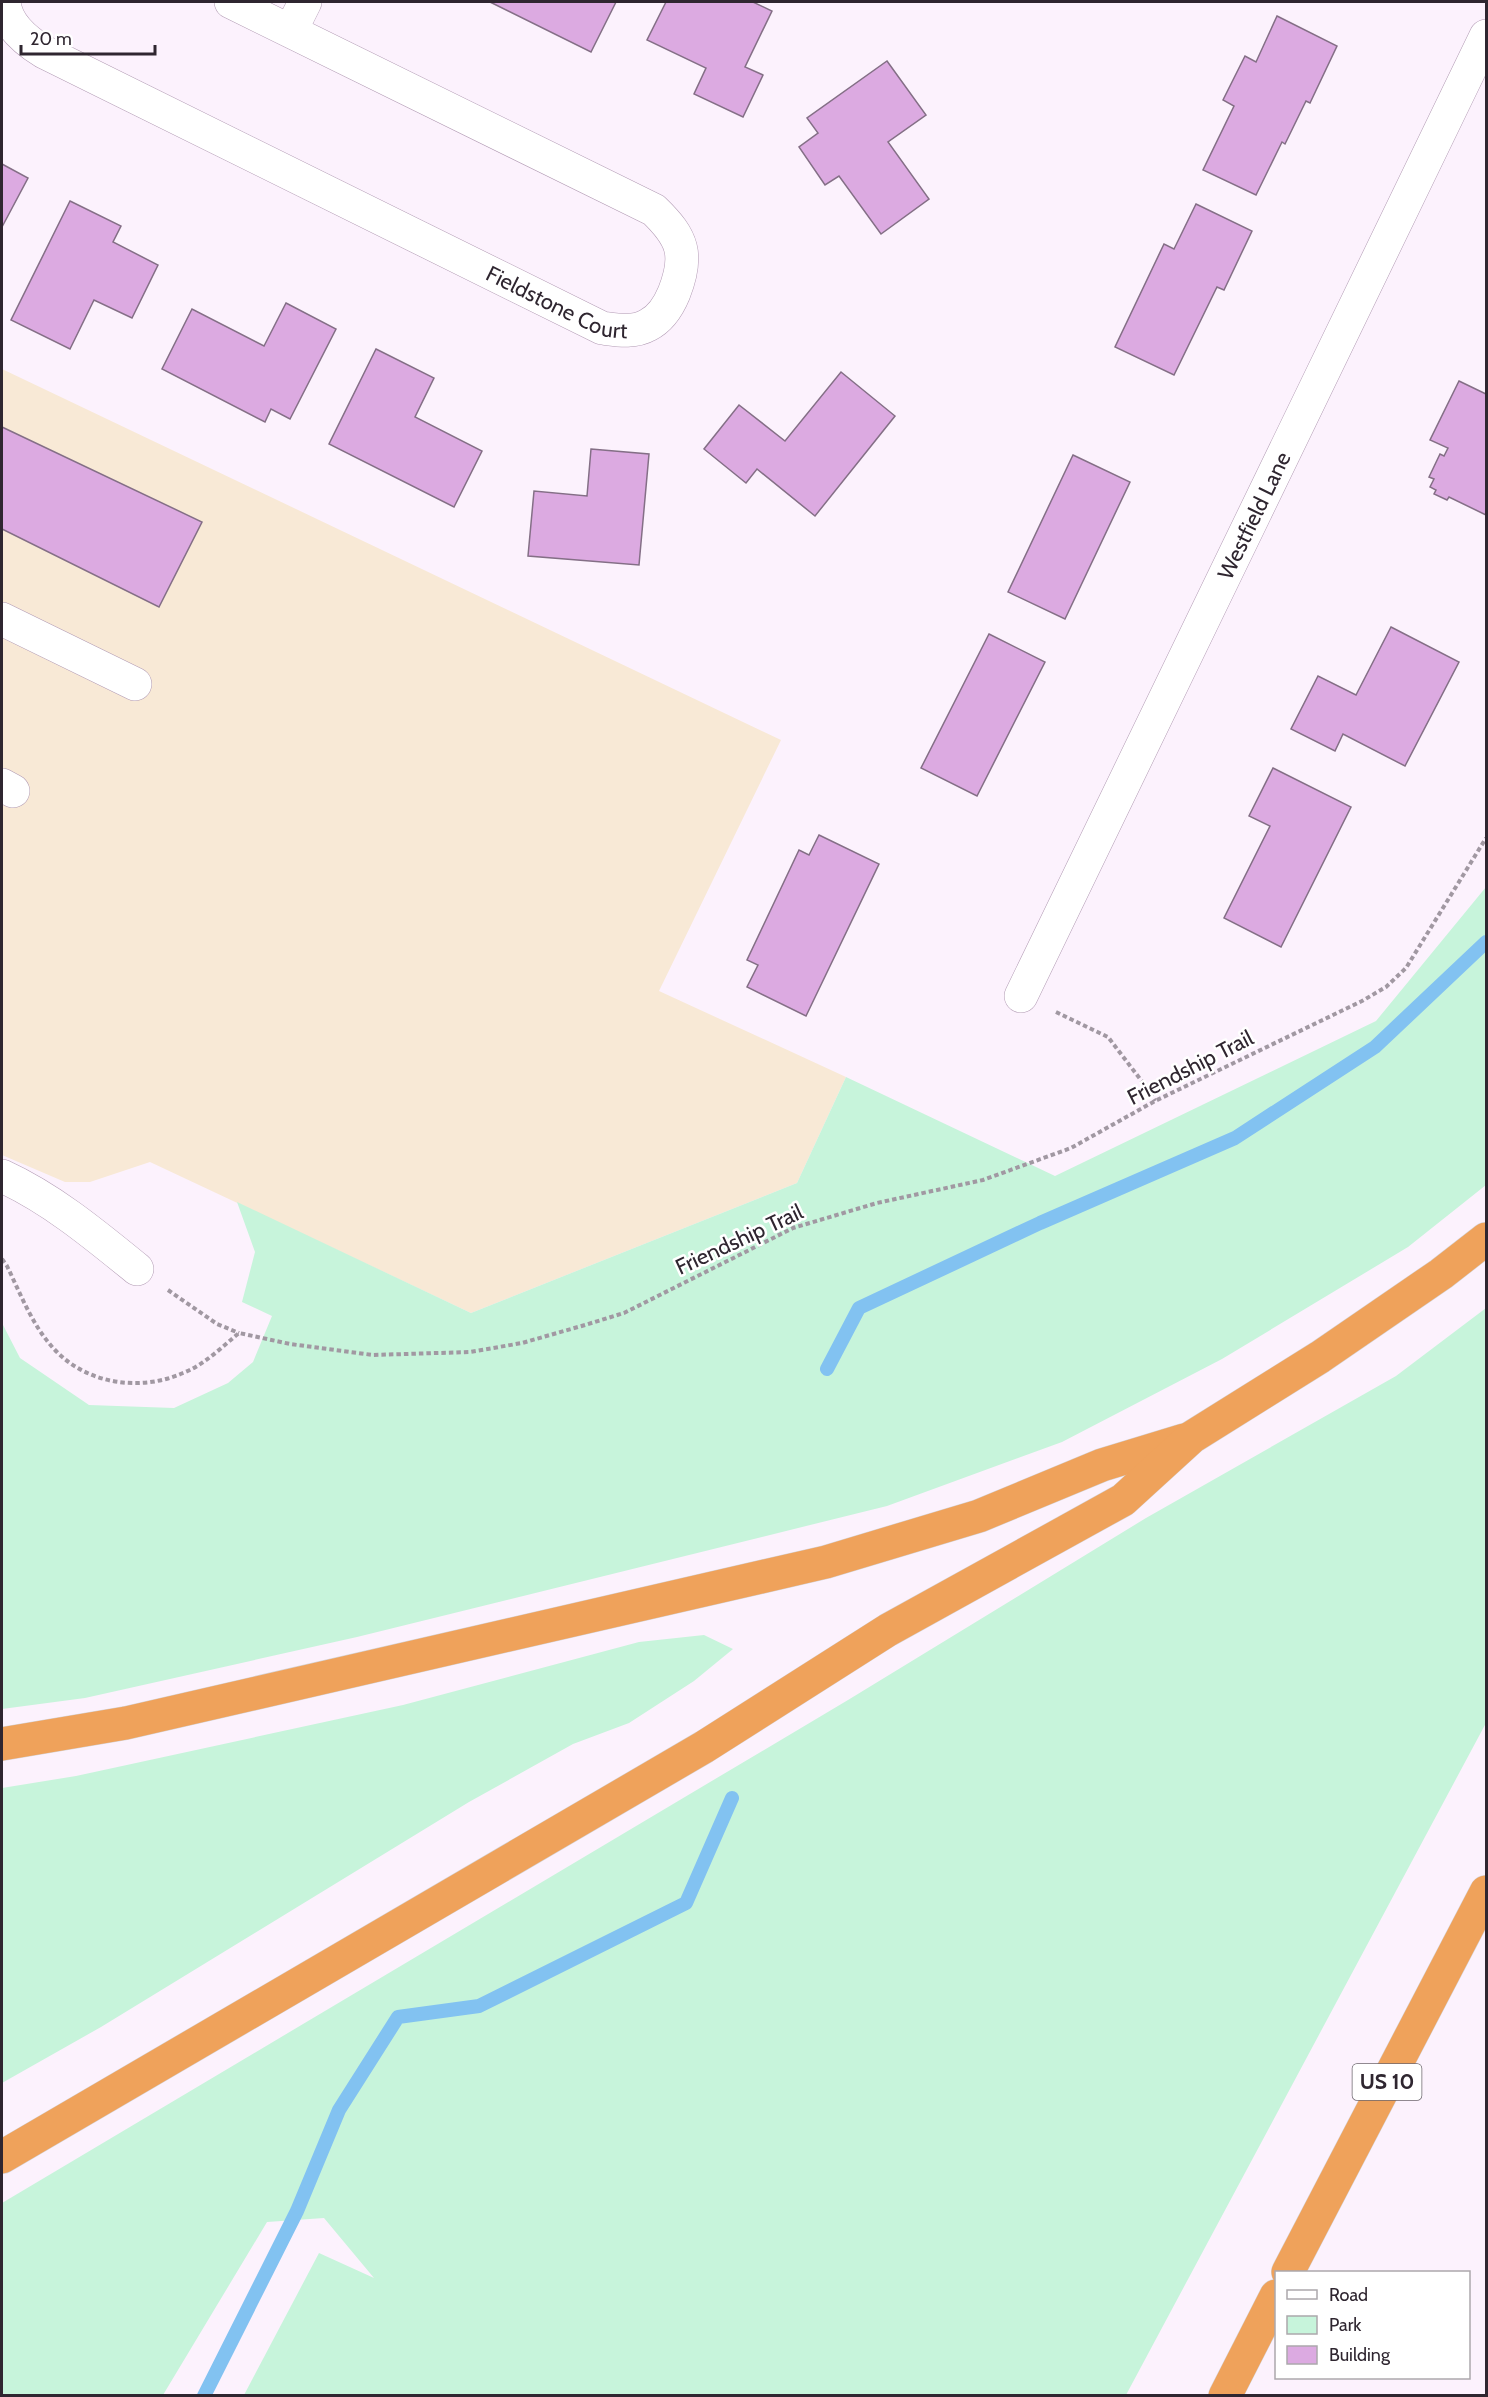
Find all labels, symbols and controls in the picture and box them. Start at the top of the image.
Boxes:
scale bar [21,18,154,56]
text: 20 m [30,28,72,50]
street label: Fieldstone Court [482,260,628,344]
street label: Westfield Lane [1212,447,1297,584]
street label: Friendship Trail [1123,1024,1258,1111]
street label: Friendship Trail [671,1198,808,1281]
road number: US 10 [1352,2064,1422,2100]
legend [1275,2271,1470,2379]
text: Road [1329,2284,1368,2306]
text: Park [1329,2314,1362,2336]
text: Building [1329,2344,1391,2366]

